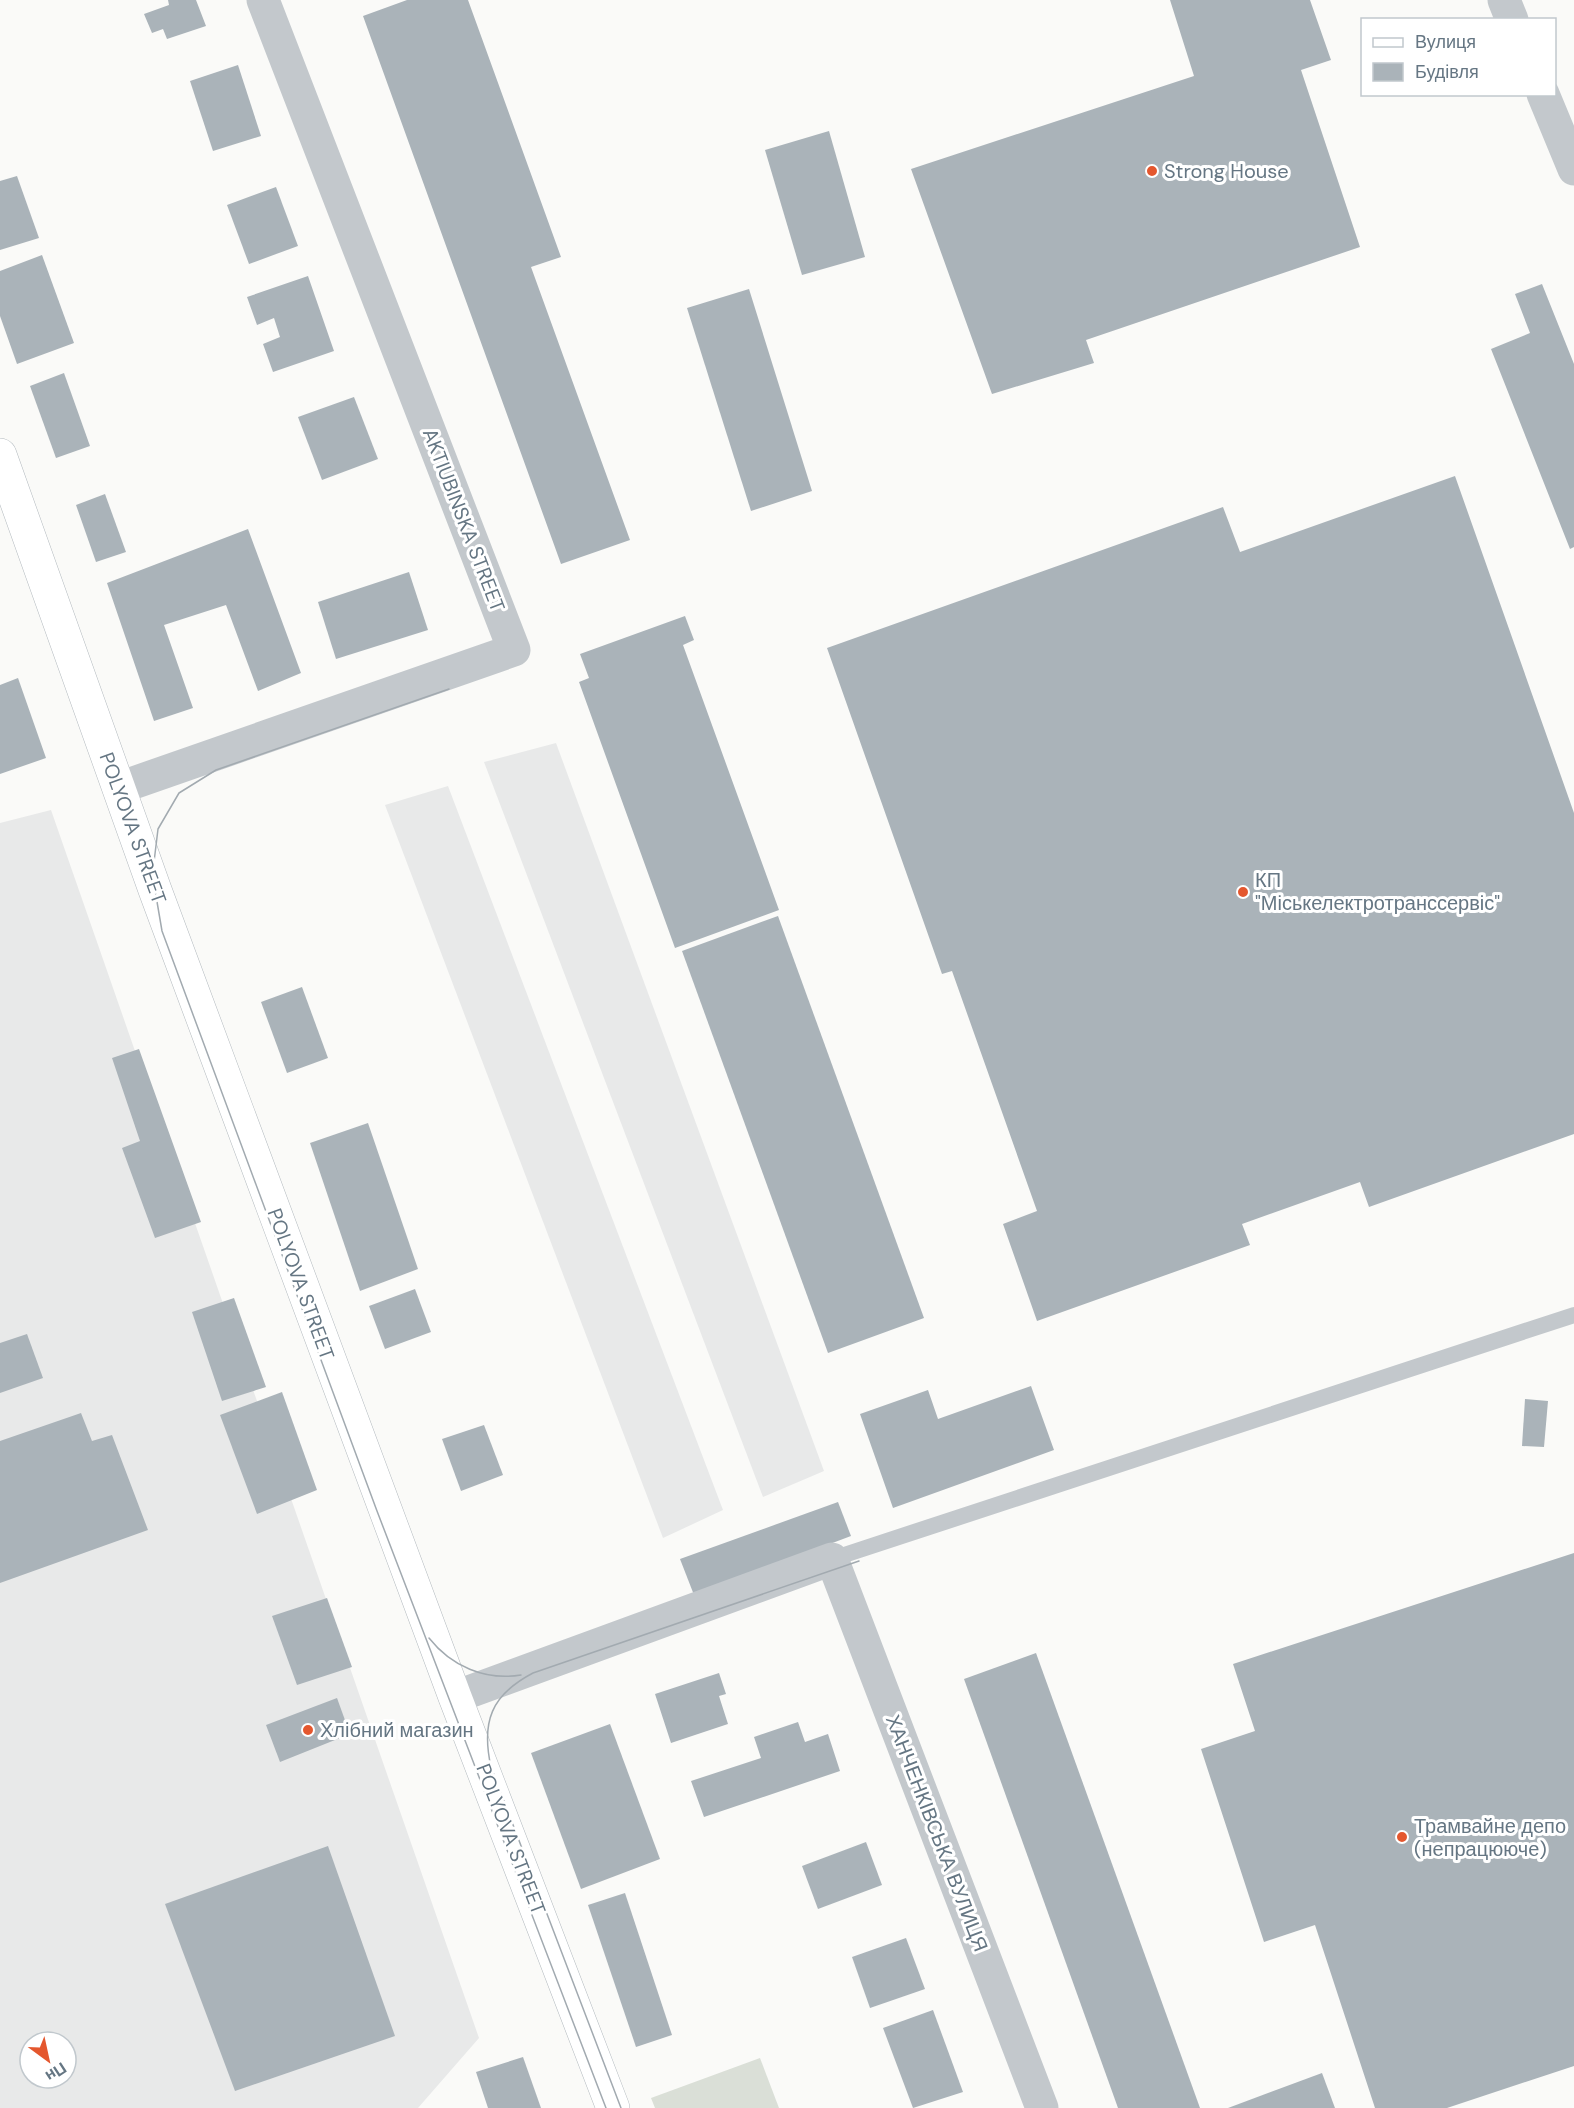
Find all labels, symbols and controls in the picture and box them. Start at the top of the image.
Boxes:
legend [1361,18,1556,96]
text: Вулиця [1415,30,1476,54]
text: Будівля [1415,60,1479,84]
place label: Strong House [1164,158,1289,184]
marker: Strong House [1145,164,1159,178]
street label: AKTIUBINSKA STREET [417,425,511,615]
street label: POLYOVA STREET [94,749,172,907]
place label: КП "Міськелектротранссервіс" [1255,867,1500,916]
marker: КП "Міськелектротранссервіс" [1236,885,1250,899]
street label: POLYOVA STREET [262,1205,340,1363]
street label: ХАНЧЕНКІВСЬКА ВУЛИЦЯ [880,1711,994,1955]
place label: Хлібний магазин [320,1717,474,1743]
marker: Хлібний магазин [301,1723,315,1737]
street label: POLYOVA STREET [470,1760,552,1918]
place label: Трамвайне депо (непрацююче) [1414,1813,1566,1862]
marker: Трамвайне депо (непрацююче) [1395,1830,1409,1844]
north arrow [18,2030,78,2090]
text: Пн [41,2058,70,2087]

